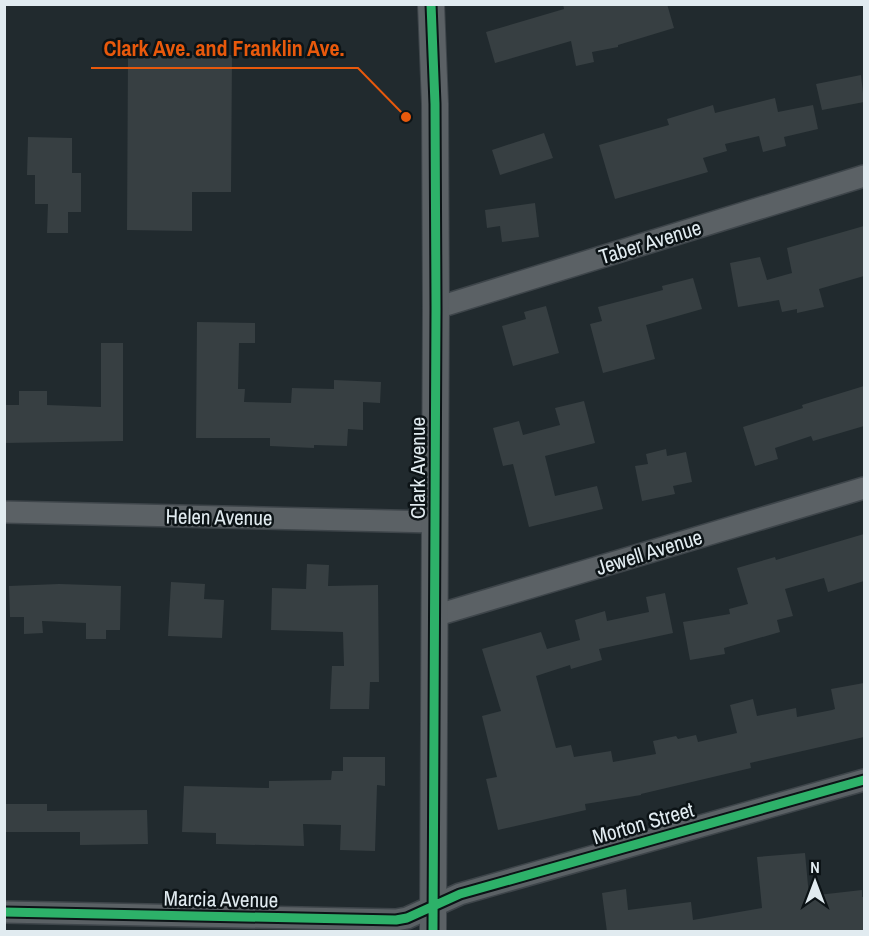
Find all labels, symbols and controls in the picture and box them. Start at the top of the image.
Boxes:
callout: Clark Ave. and Franklin Ave. [91,28,358,68]
text: Clark Ave. and Franklin Ave. [103,33,345,63]
street label: Taber Avenue [595,213,705,271]
street label: Clark Avenue [403,417,432,519]
street label: Helen Avenue [165,502,273,532]
street label: Jewell Avenue [592,522,706,582]
street label: Morton Street [589,795,697,851]
north arrow [785,852,845,912]
text: N [810,856,820,878]
street label: Marcia Avenue [163,884,279,914]

